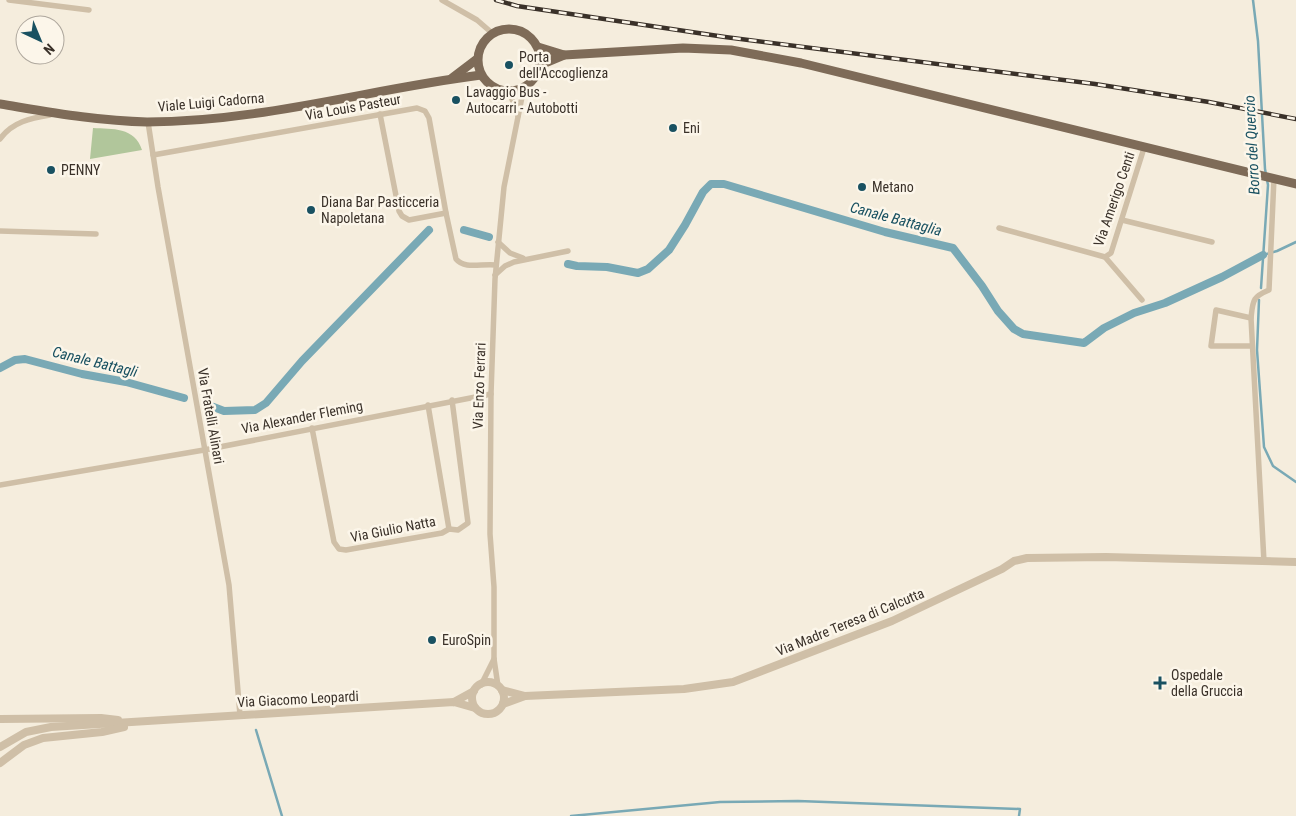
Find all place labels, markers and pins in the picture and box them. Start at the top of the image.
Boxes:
place label: Porta dell'Accoglienza [519,49,608,81]
marker: Porta dell'Accoglienza [503,59,515,71]
place label: Lavaggio Bus - Autocarri - Autobotti [466,84,578,116]
marker: Lavaggio Bus - Autocarri - Autobotti [450,94,462,106]
place label: Eni [683,120,700,136]
marker: Eni [667,122,679,134]
place label: PENNY [61,162,101,178]
marker: PENNY [45,164,57,176]
place label: Metano [872,179,914,195]
marker: Metano [856,181,868,193]
place label: Diana Bar Pasticceria Napoletana [321,194,439,226]
marker: Diana Bar Pasticceria Napoletana [305,204,317,216]
place label: EuroSpin [442,632,491,648]
marker: EuroSpin [426,634,438,646]
place label: Ospedale della Gruccia [1171,667,1243,699]
marker: Ospedale della Gruccia [1153,676,1167,690]

